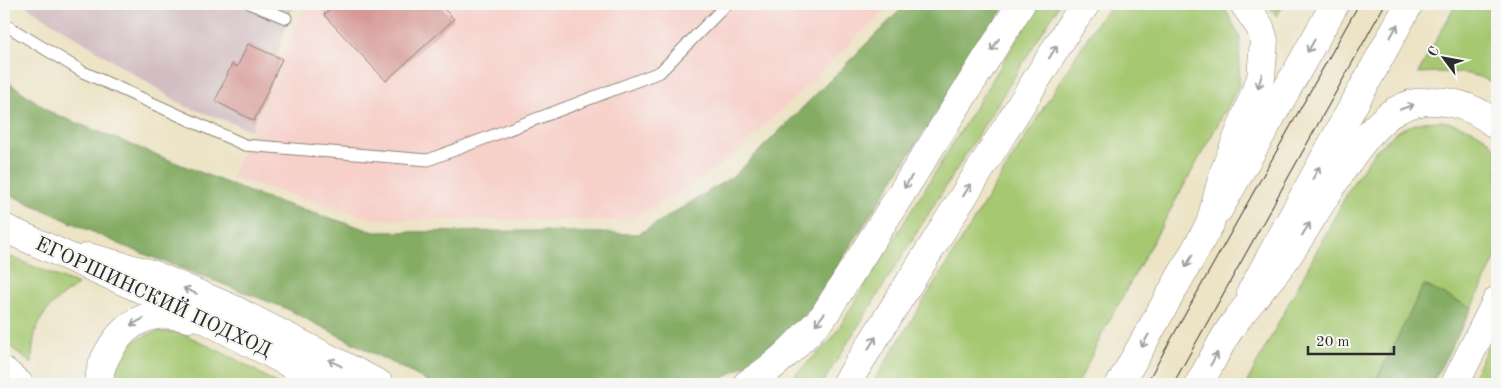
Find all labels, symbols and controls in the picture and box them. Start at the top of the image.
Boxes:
one-way arrow [1390,24,1399,39]
north arrow [1418,32,1468,82]
one-way arrow [989,38,1000,52]
one-way arrow [1306,39,1316,53]
text: С [1425,44,1442,59]
one-way arrow [1049,46,1059,60]
one-way arrow [1254,73,1264,89]
one-way arrow [1399,102,1415,111]
one-way arrow [1311,167,1321,181]
one-way arrow [902,175,912,189]
one-way arrow [963,184,973,198]
one-way arrow [1301,223,1311,237]
street label: ЕГОРШИНСКИЙ ПОДХОД [32,232,276,362]
one-way arrow [1184,254,1194,269]
one-way arrow [183,285,198,295]
one-way arrow [814,312,825,325]
one-way arrow [129,317,144,327]
scale bar [1308,323,1395,355]
one-way arrow [1139,333,1149,348]
text: 20 m [1316,335,1350,350]
one-way arrow [868,336,878,350]
one-way arrow [1209,352,1219,366]
one-way arrow [328,358,343,368]

